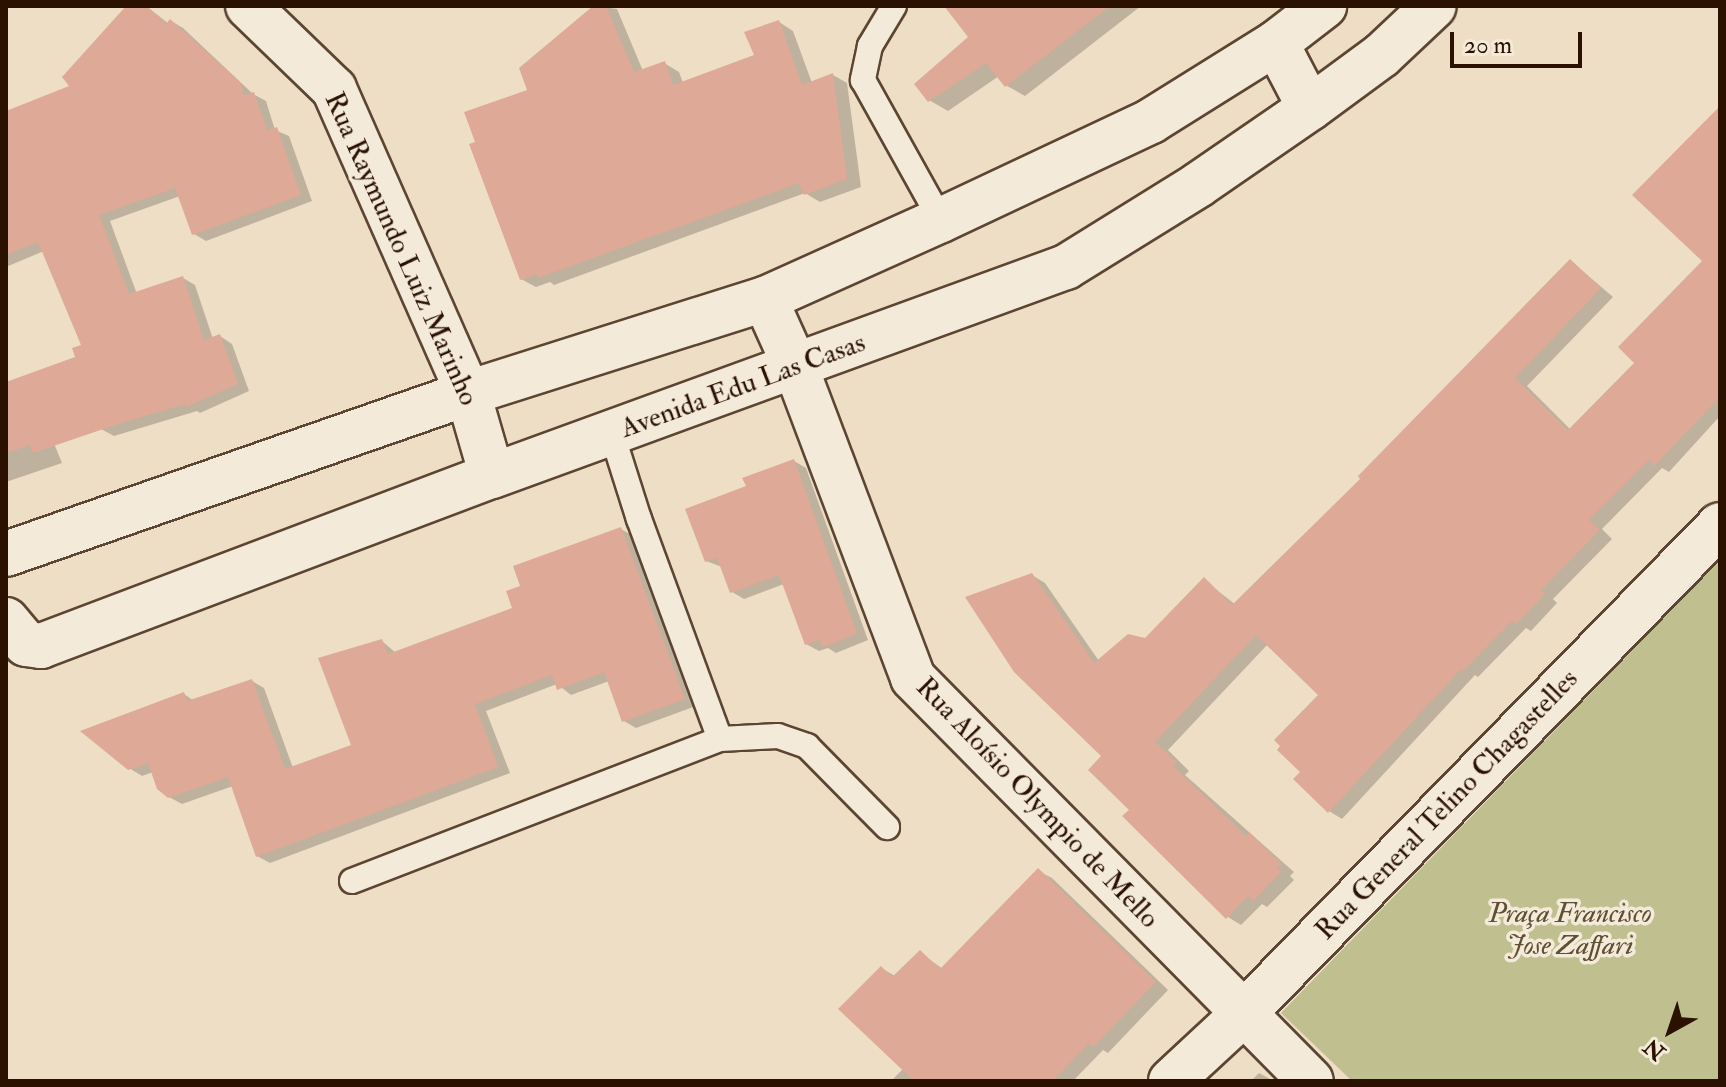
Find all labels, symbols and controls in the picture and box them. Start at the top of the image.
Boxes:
scale bar [1454,16,1586,66]
text: 20 m [1464,30,1512,61]
street label: Rua Raymundo Luiz Marinho [317,87,485,411]
street label: Avenida Edu Las Casas [616,326,870,446]
street label: Rua General Telino Chagastelles [1309,663,1585,947]
street label: Rua Aloísio Olympio de Mello [908,671,1166,935]
park label: Praça Francisco Jose Zaffari [1488,897,1652,963]
north arrow [1630,991,1710,1071]
text: N [1638,1032,1671,1066]

